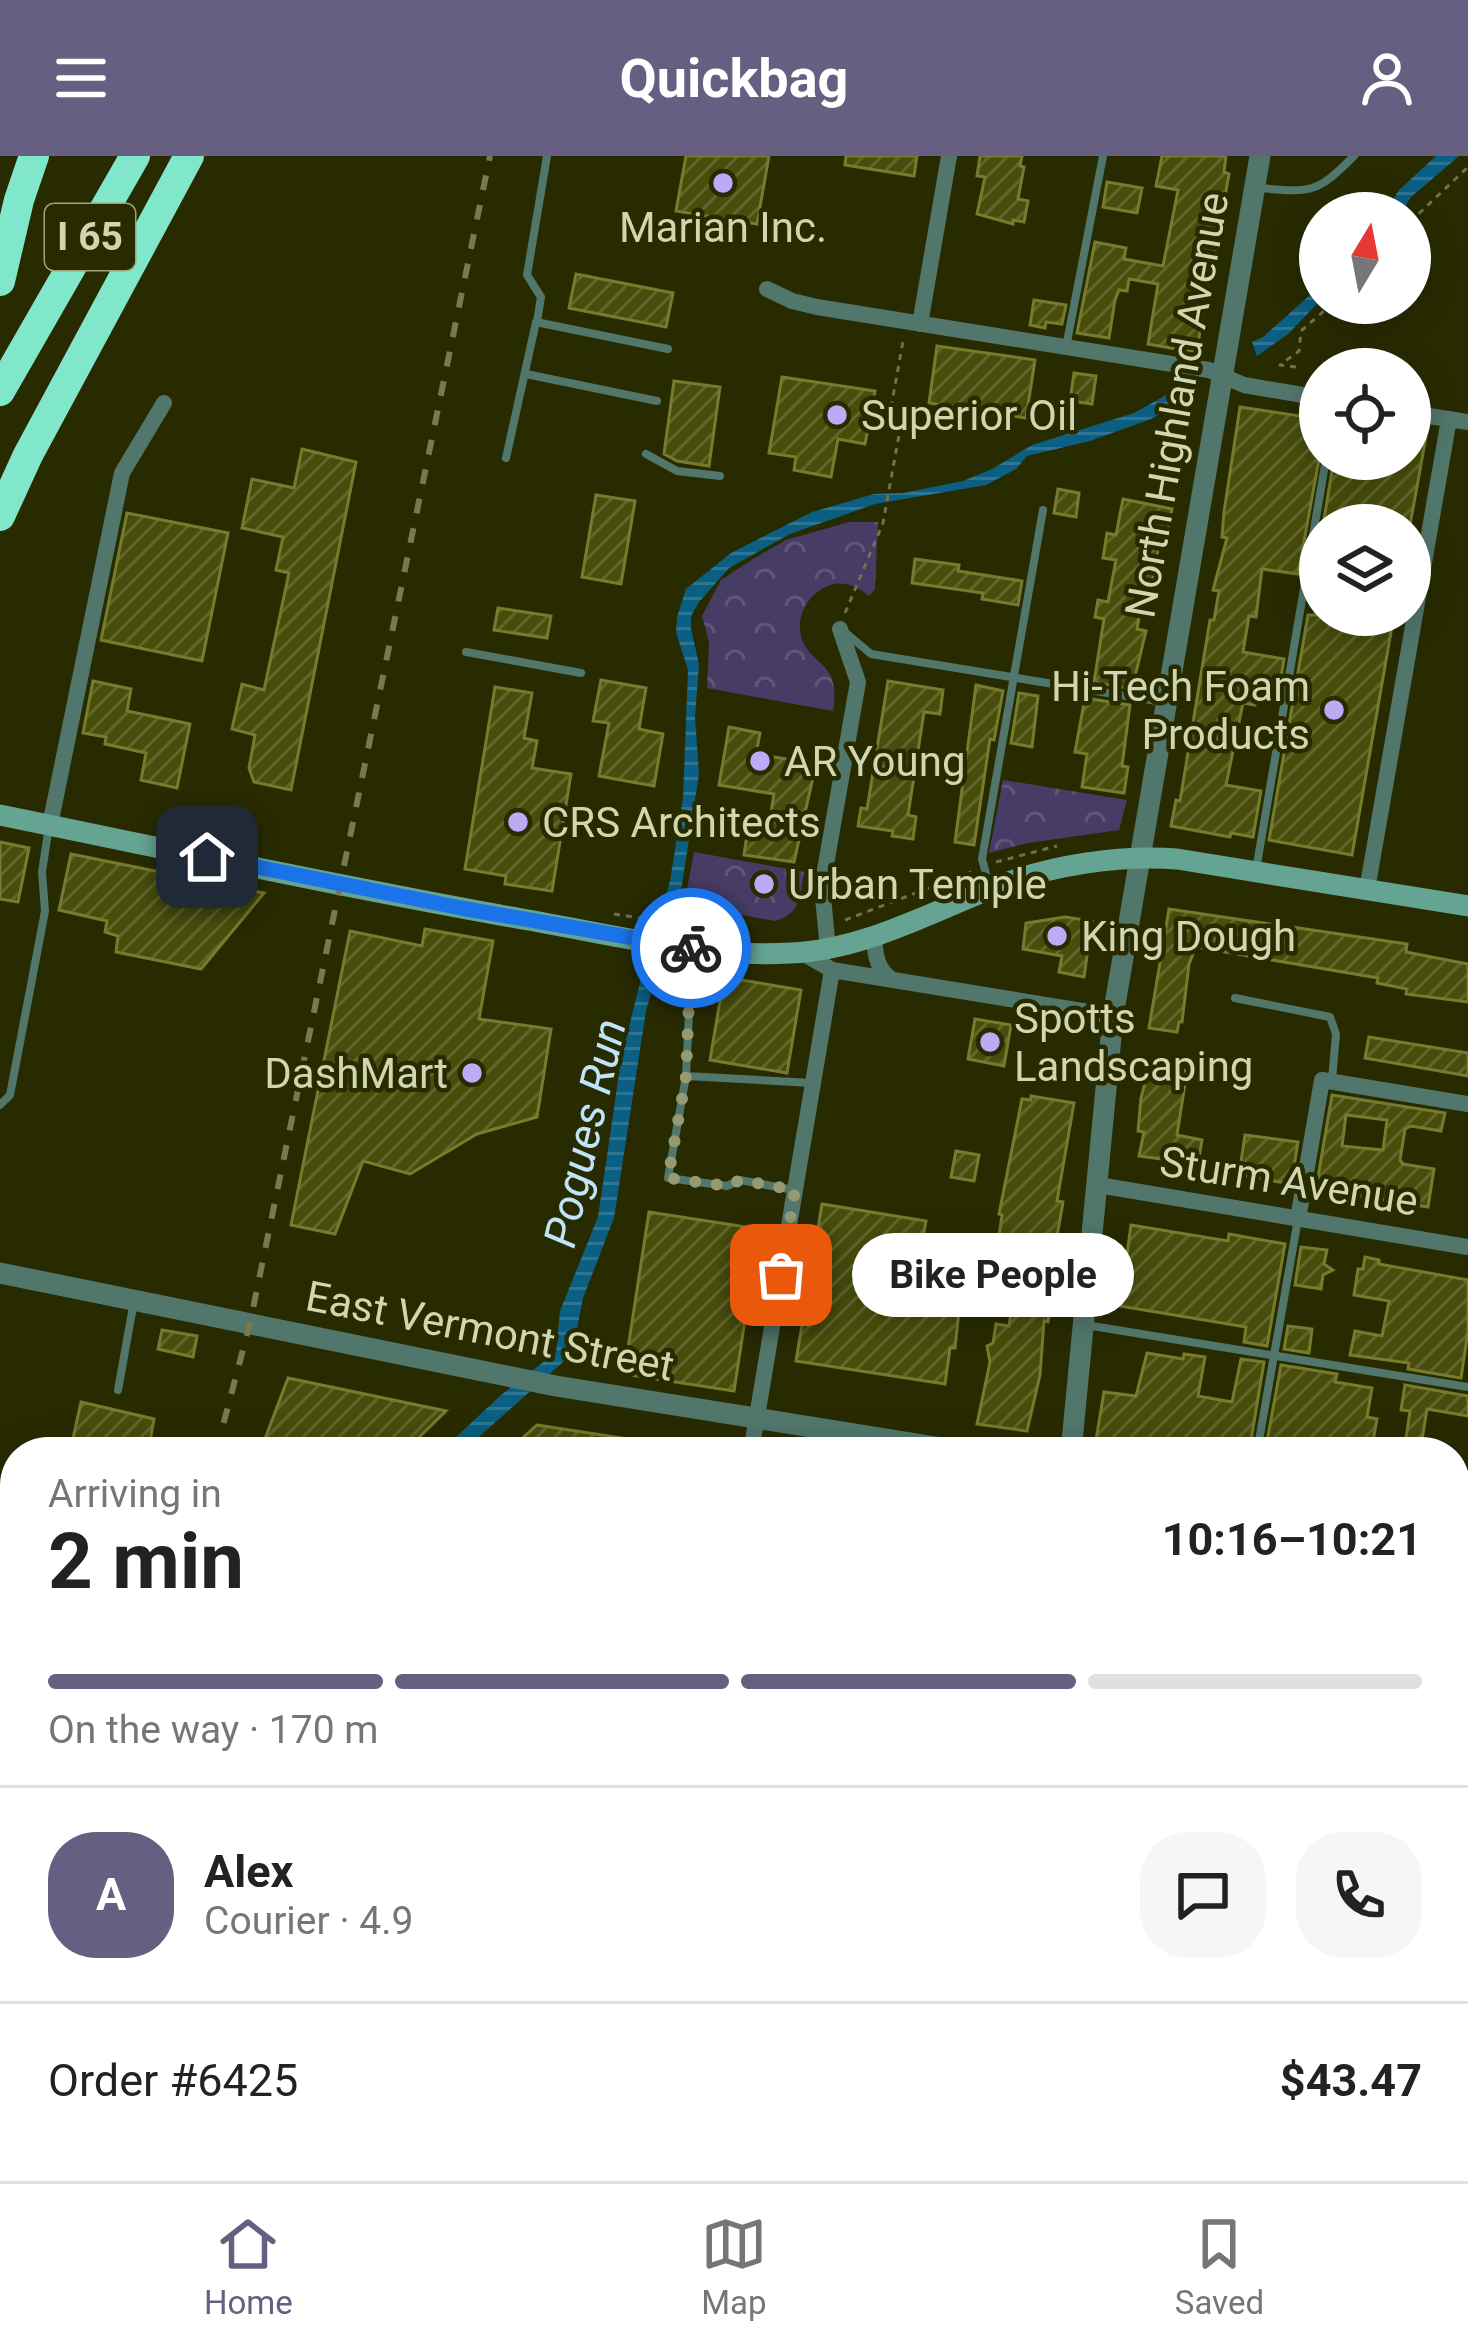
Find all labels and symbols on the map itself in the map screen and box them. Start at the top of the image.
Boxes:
marker: Marian Inc. [710,170,736,196]
street label: North Highland Avenue [1115,188,1239,622]
north arrow [1299,192,1431,324]
place label: Marian Inc. [619,203,827,252]
road number: I 65 [45,204,135,270]
place label: Superior Oil [861,391,1077,440]
marker: Superior Oil [824,402,850,428]
place label: Hi-Tech Foam Products [1051,662,1310,759]
marker: Hi-Tech Foam Products [1321,697,1347,723]
place label: AR Young [784,737,965,786]
marker: AR Young [747,748,773,774]
place label: CRS Architects [542,798,821,847]
pin [156,806,258,908]
marker: CRS Architects [505,809,531,835]
place label: Urban Temple [788,860,1047,909]
marker: Urban Temple [751,871,777,897]
courier [631,888,751,1008]
place label: King Dough [1081,912,1296,961]
marker: King Dough [1044,923,1070,949]
place label: Spotts Landscaping [1014,994,1253,1091]
water label: Pogues Run [533,1014,637,1252]
marker: Spotts Landscaping [977,1029,1003,1055]
place label: DashMart [264,1049,448,1098]
marker: DashMart [459,1060,485,1086]
street label: Sturm Avenue [1156,1136,1422,1226]
pin [730,1224,832,1326]
callout: Bike People [853,1233,1135,1317]
street label: East Vermont Street [302,1271,678,1391]

